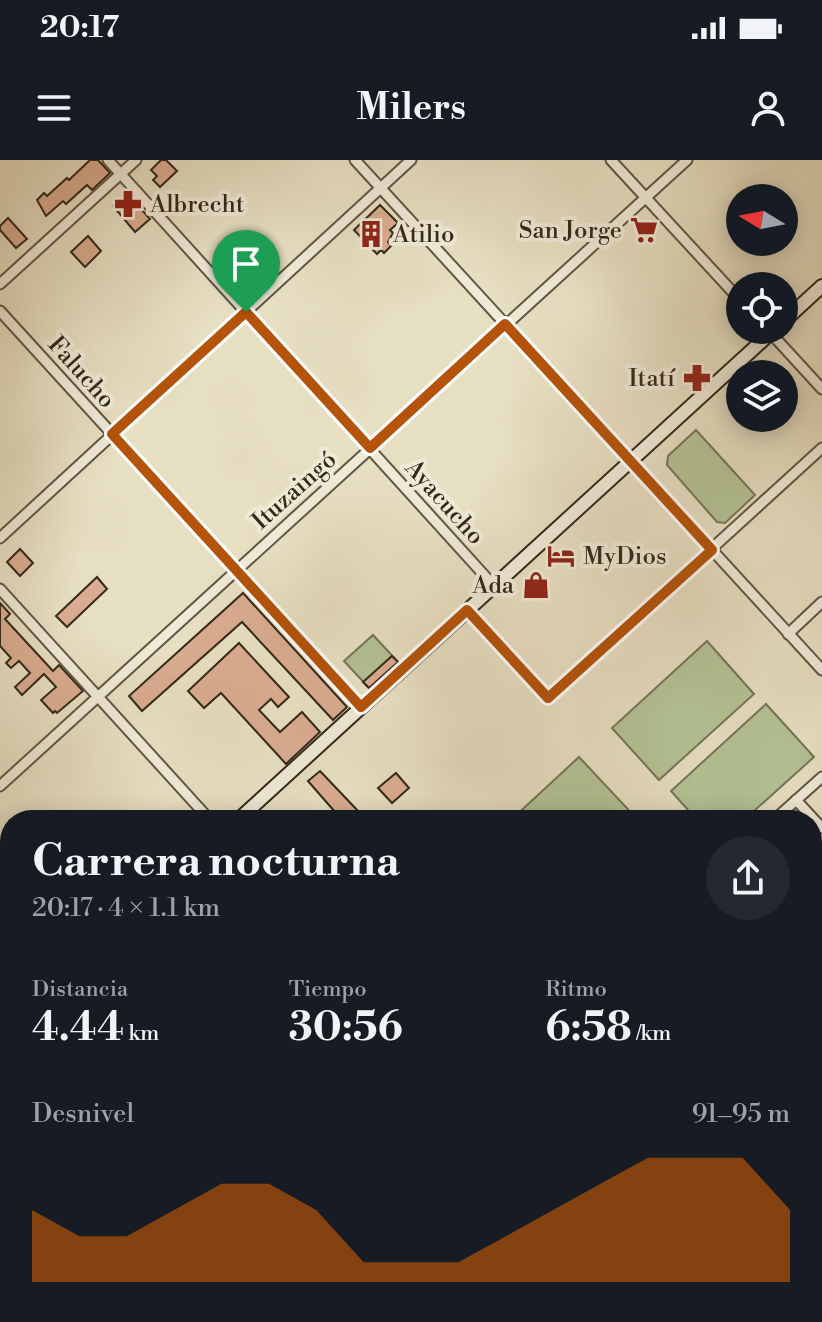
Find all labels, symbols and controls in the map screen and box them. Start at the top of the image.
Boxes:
text: 20:17 [40,9,119,47]
icon: menu [32,86,76,130]
text: Milers [356,86,466,131]
icon: person [746,86,790,130]
north arrow [726,184,798,256]
map controls [726,184,798,432]
pharmacy icon: Albrecht [113,189,143,219]
place label: Albrecht [149,190,245,220]
supermarket icon: San Jorge [629,215,659,245]
place label: San Jorge [519,216,622,246]
building icon: Atilio [356,219,386,249]
place label: Atilio [392,220,454,250]
pin [212,230,280,312]
icon: arrive [224,242,268,286]
button: locate [726,272,798,344]
street label: Falucho [41,330,121,415]
button: layers [726,360,798,432]
pharmacy icon: Itatí [682,363,712,393]
place label: Itatí [628,364,676,394]
street label: Ituzaingó [246,445,343,536]
street label: Ayacucho [398,453,490,551]
hotel icon: MyDios [546,541,576,571]
place label: MyDios [583,542,666,572]
shop icon: Ada [521,570,551,600]
place label: Ada [471,571,515,601]
text: Carrera nocturna [32,834,400,889]
button: share [706,836,790,920]
text: 20:17 · 4 × 1.1 km [32,892,220,924]
text: Distancia [32,976,128,1003]
text: Tiempo [289,976,367,1003]
text: Ritmo [545,976,607,1003]
text: 4.44 [32,1003,124,1053]
text: 30:56 [289,1003,403,1053]
text: 6:58 [545,1003,632,1053]
text: km [124,1020,159,1047]
text: /km [632,1020,671,1047]
text: Desnivel [32,1098,134,1130]
text: 91–95 m [692,1098,790,1130]

